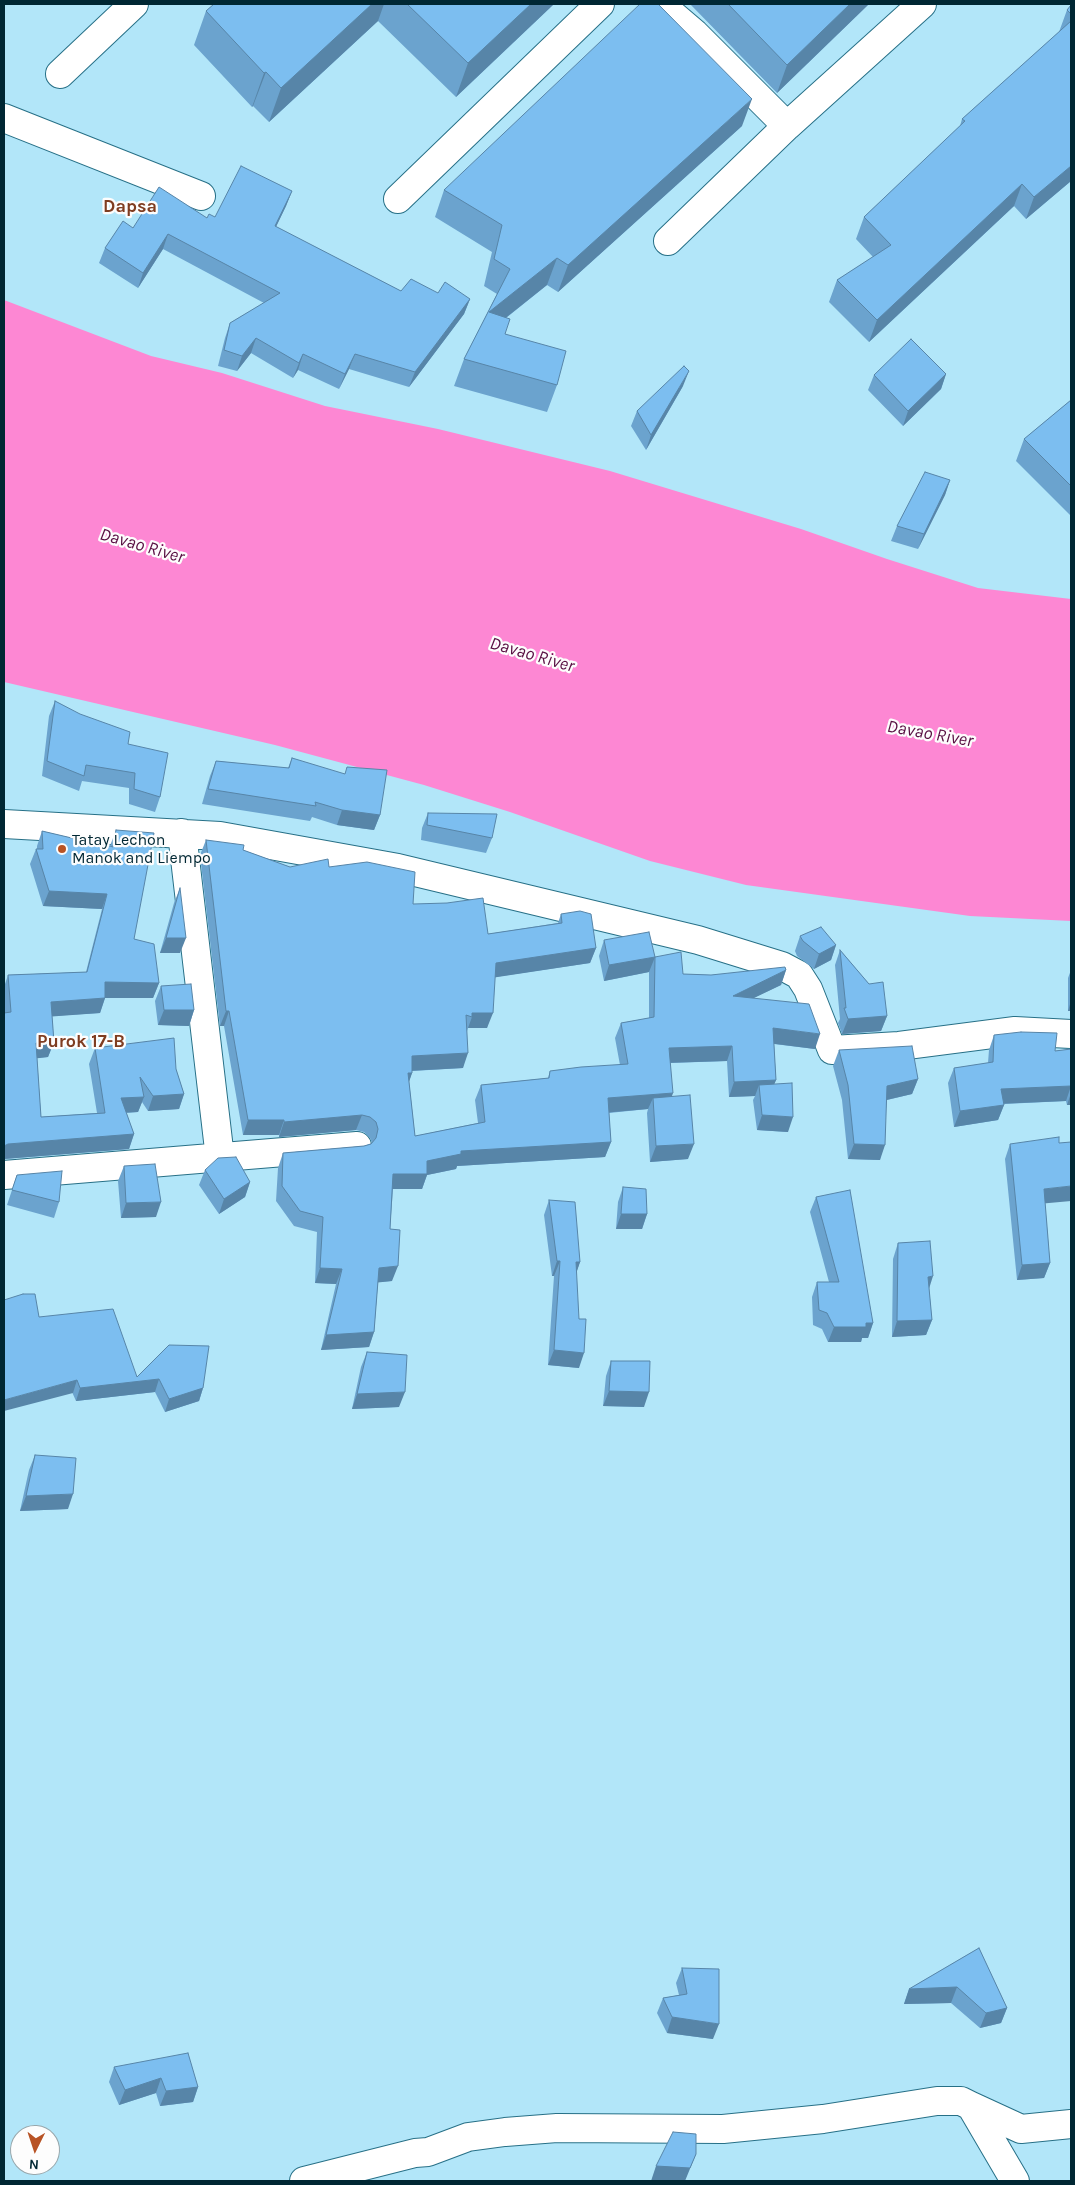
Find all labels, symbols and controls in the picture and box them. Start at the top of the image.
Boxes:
district label: Dapsa [103,196,157,218]
water label: Davao River [97,524,187,568]
water label: Davao River [487,633,577,677]
water label: Davao River [885,716,975,752]
place label: Tatay Lechon Manok and Liempo [72,830,211,868]
marker: Tatay Lechon Manok and Liempo [56,843,68,855]
district label: Purok 17-B [37,1031,125,1053]
north arrow [10,2125,60,2175]
text: N [28,2156,40,2173]

